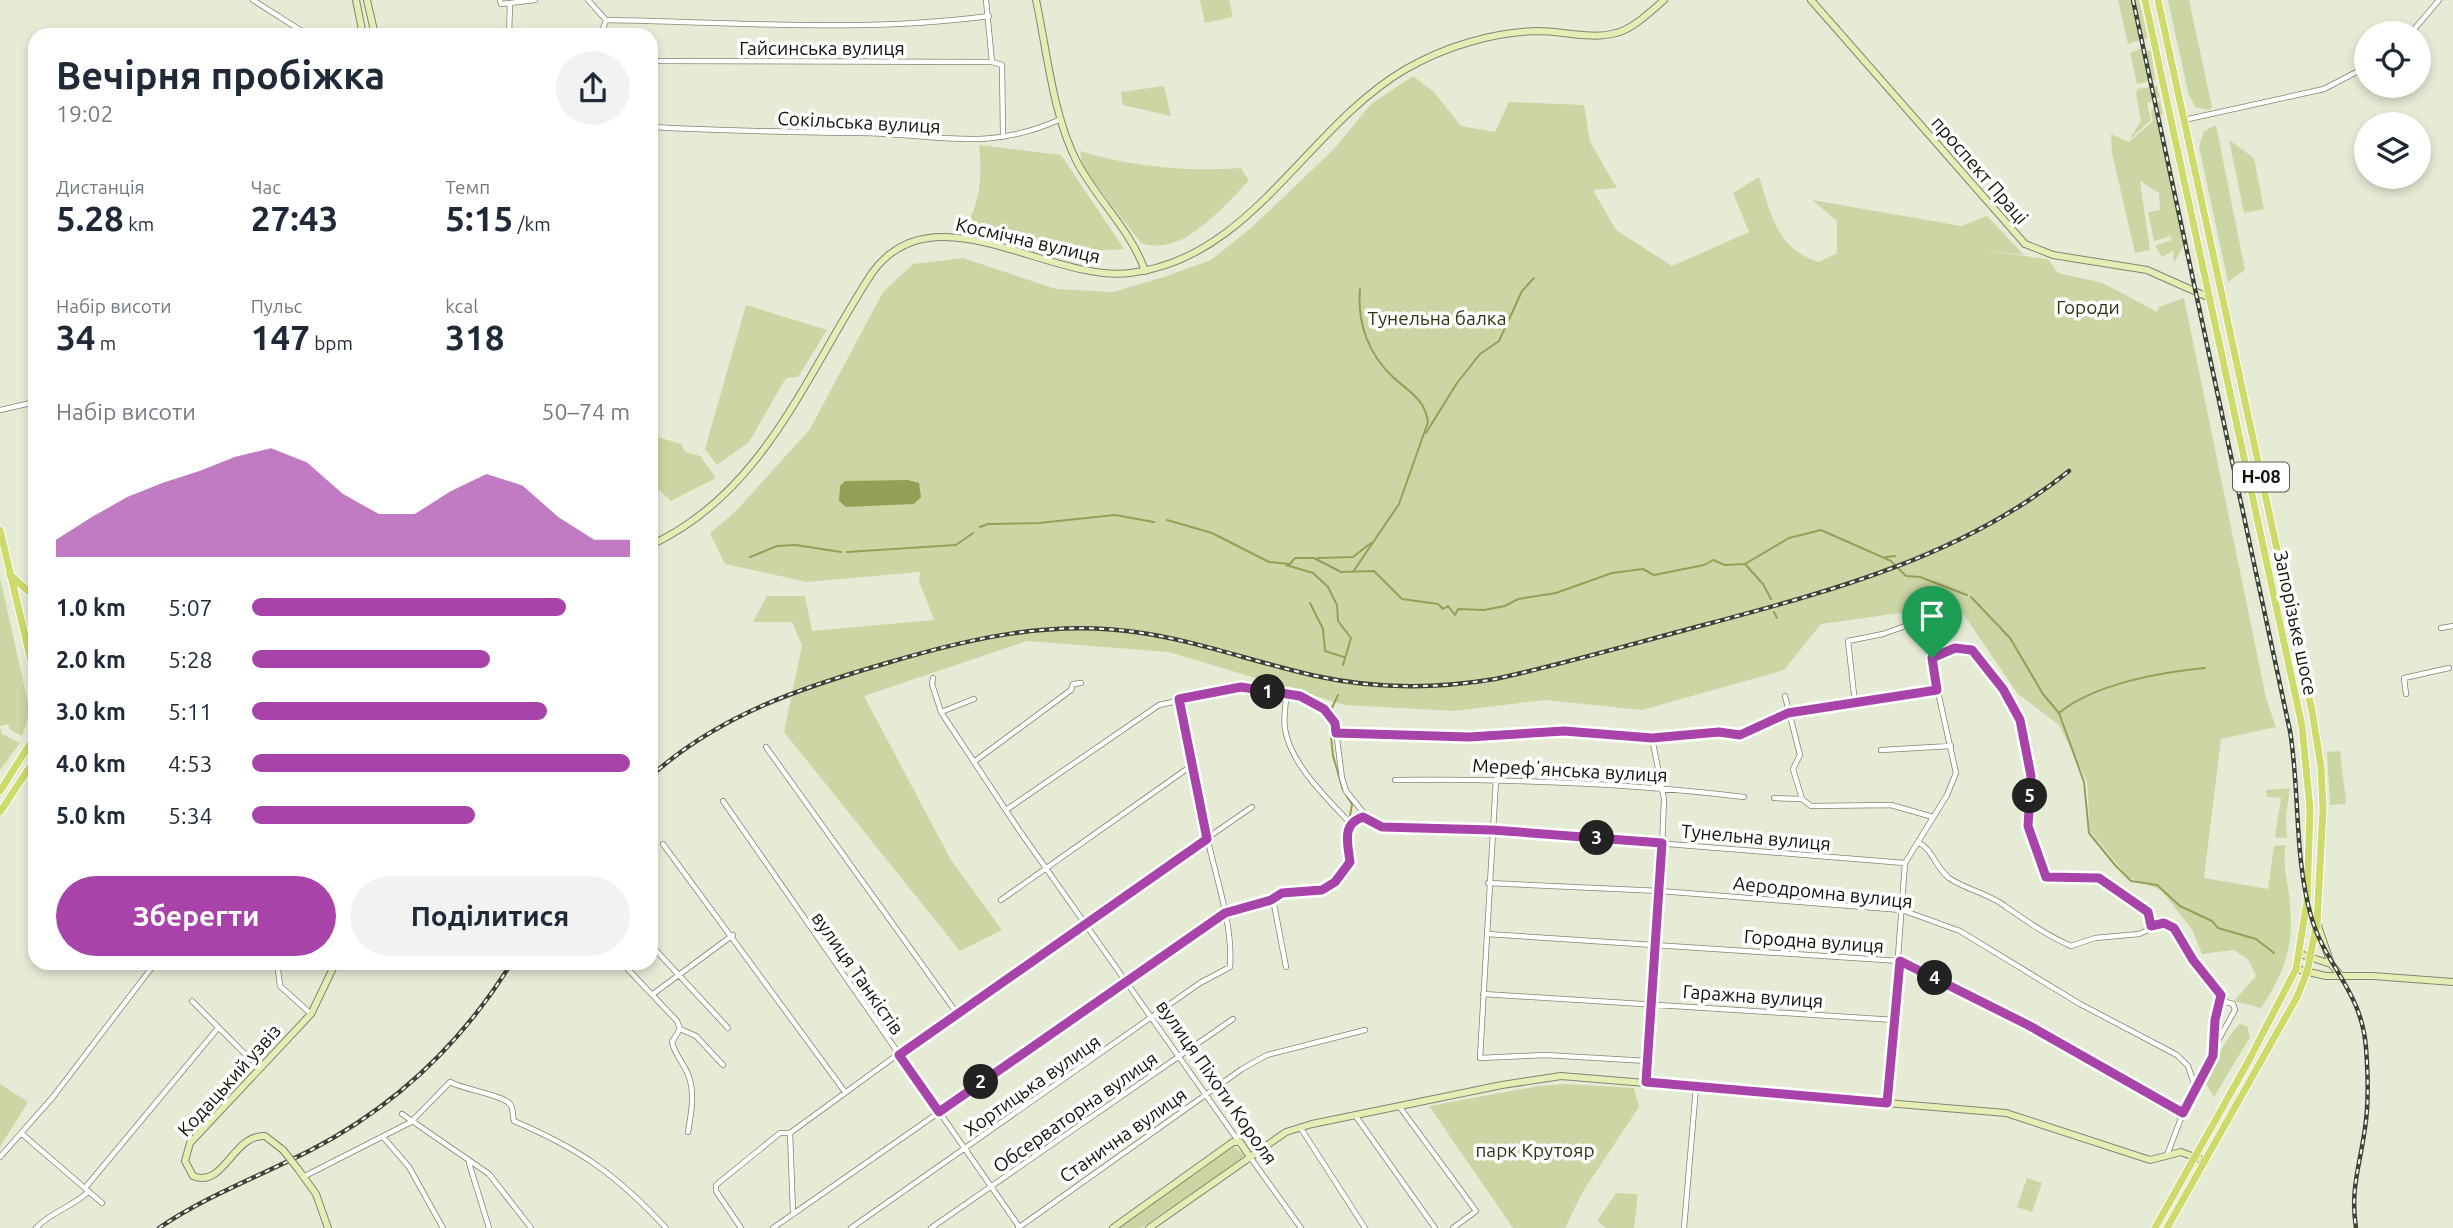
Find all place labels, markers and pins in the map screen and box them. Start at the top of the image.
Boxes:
pin [1902,586,1962,658]
pin: 1 [1250,674,1286,710]
pin: 5 [2012,778,2048,814]
pin: 3 [1580,820,1614,856]
pin: 4 [1918,960,1952,996]
pin: 2 [964,1064,998,1100]

